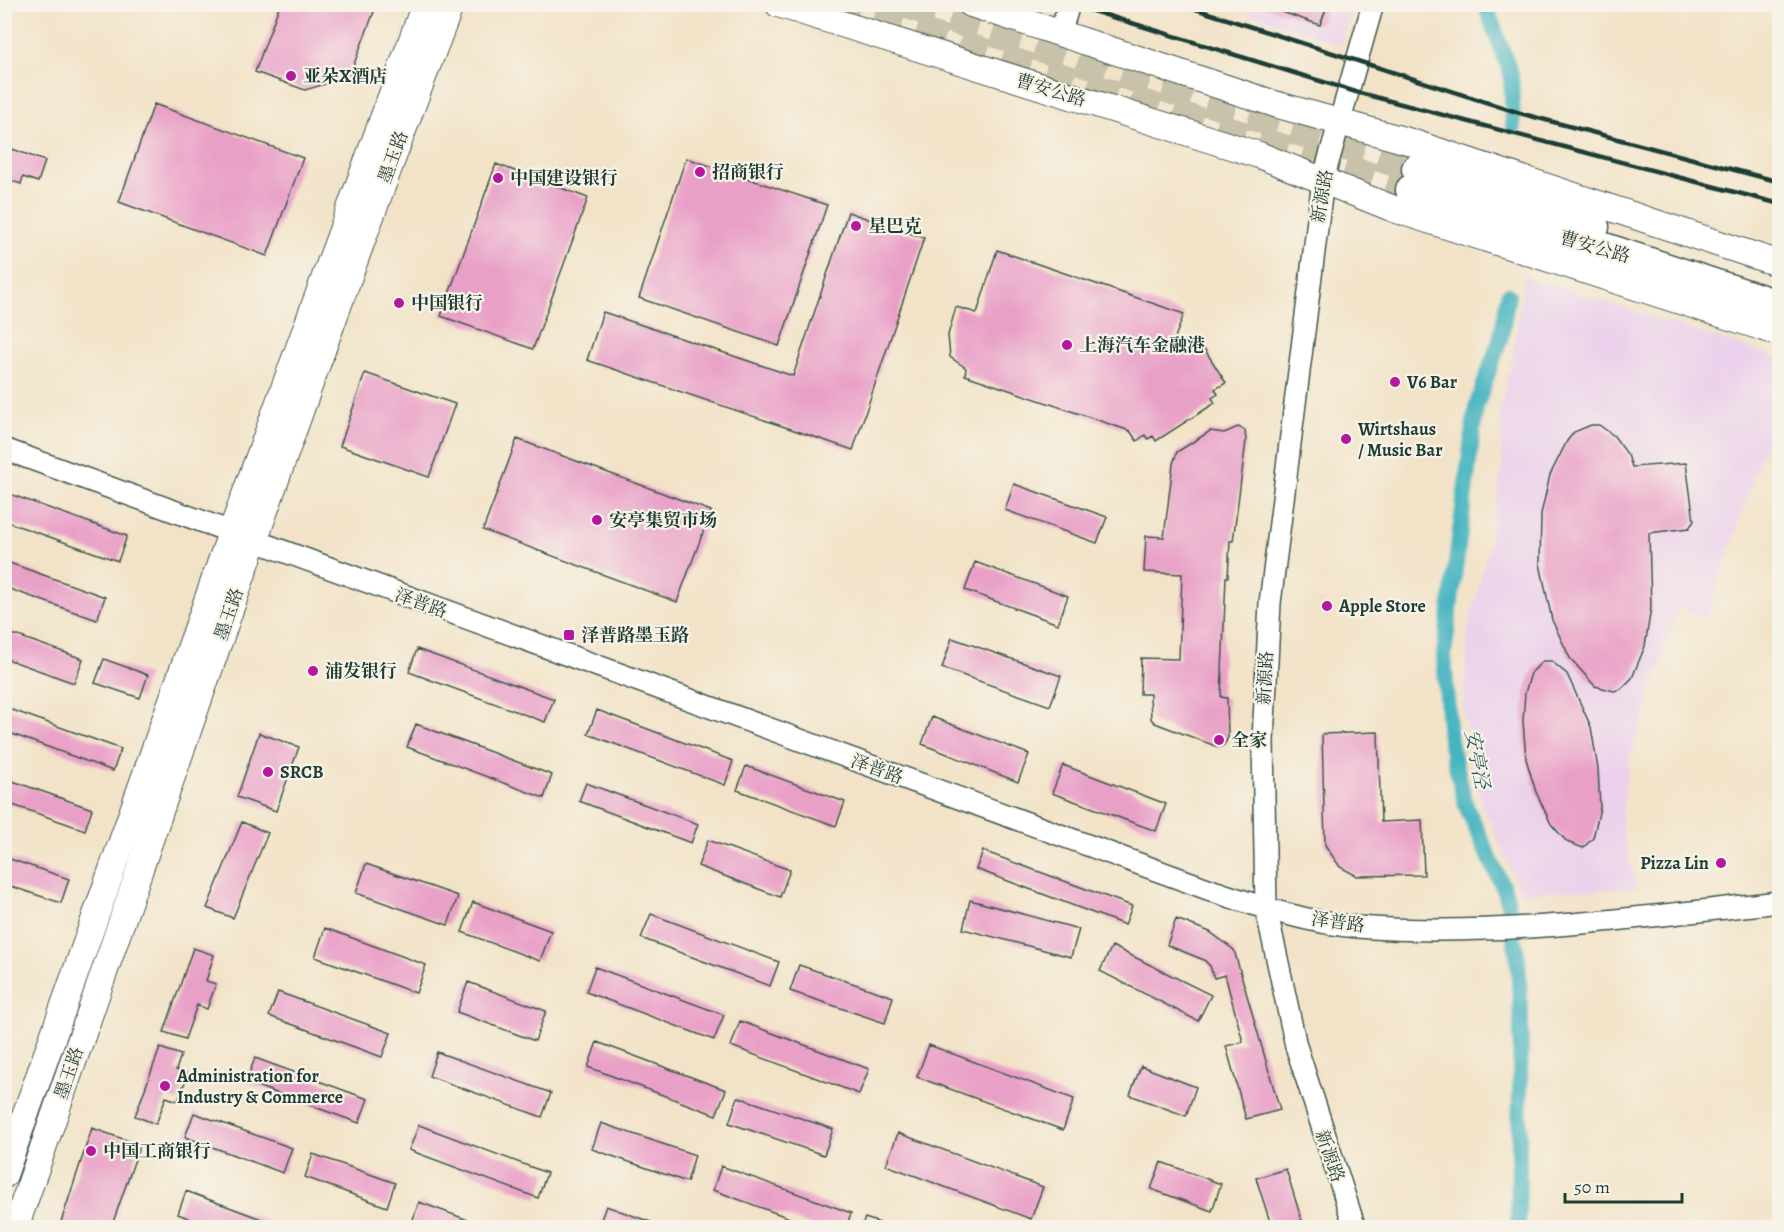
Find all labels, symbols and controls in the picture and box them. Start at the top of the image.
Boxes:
place label: 亚朵X酒店 [303,64,387,88]
street label: 曹安公路 [1013,68,1089,112]
marker: 亚朵X酒店 [284,69,298,83]
street label: 墨玉路 [372,128,414,186]
place label: 招商银行 [712,160,784,184]
marker: 招商银行 [693,165,707,179]
place label: 中国建设银行 [510,166,618,190]
street label: 新源路 [1305,167,1339,225]
marker: 中国建设银行 [491,171,505,185]
place label: 星巴克 [868,214,922,238]
marker: 星巴克 [849,219,863,233]
street label: 曹安公路 [1557,226,1633,268]
place label: 中国银行 [411,291,483,315]
marker: 中国银行 [392,296,406,310]
place label: 上海汽车金融港 [1079,333,1205,357]
marker: 上海汽车金融港 [1060,338,1074,352]
place label: V6 Bar [1406,370,1458,394]
marker: V6 Bar [1388,375,1402,389]
place label: Wirtshaus / Music Bar [1357,417,1443,462]
marker: Wirtshaus / Music Bar [1339,432,1353,446]
place label: 安亭集贸市场 [609,508,717,532]
marker: 安亭集贸市场 [590,513,604,527]
street label: 泽普路 [392,582,450,624]
street label: 墨玉路 [209,585,249,643]
place label: Apple Store [1338,594,1426,618]
marker: Apple Store [1320,599,1334,613]
place label: 泽普路墨玉路 [581,623,689,647]
marker: 泽普路墨玉路 [562,628,576,642]
street label: 新源路 [1252,650,1278,706]
place label: 浦发银行 [325,659,397,683]
marker: 浦发银行 [306,664,320,678]
water label: 安亭泾 [1458,727,1496,793]
place label: 全家 [1231,728,1267,752]
marker: 全家 [1212,733,1226,747]
street label: 泽普路 [848,748,906,790]
place label: SRCB [280,760,323,784]
marker: SRCB [261,765,275,779]
place label: Pizza Lin [1640,851,1709,875]
marker: Pizza Lin [1714,856,1728,870]
street label: 泽普路 [1310,906,1366,938]
street label: 墨玉路 [49,1044,89,1102]
place label: Administration for Industry & Commerce [176,1064,343,1109]
marker: Administration for Industry & Commerce [158,1079,172,1093]
street label: 新源路 [1310,1127,1350,1185]
place label: 中国工商银行 [103,1139,211,1163]
marker: 中国工商银行 [84,1144,98,1158]
scale bar [1565,1166,1682,1204]
text: 50 m [1574,1175,1610,1199]

